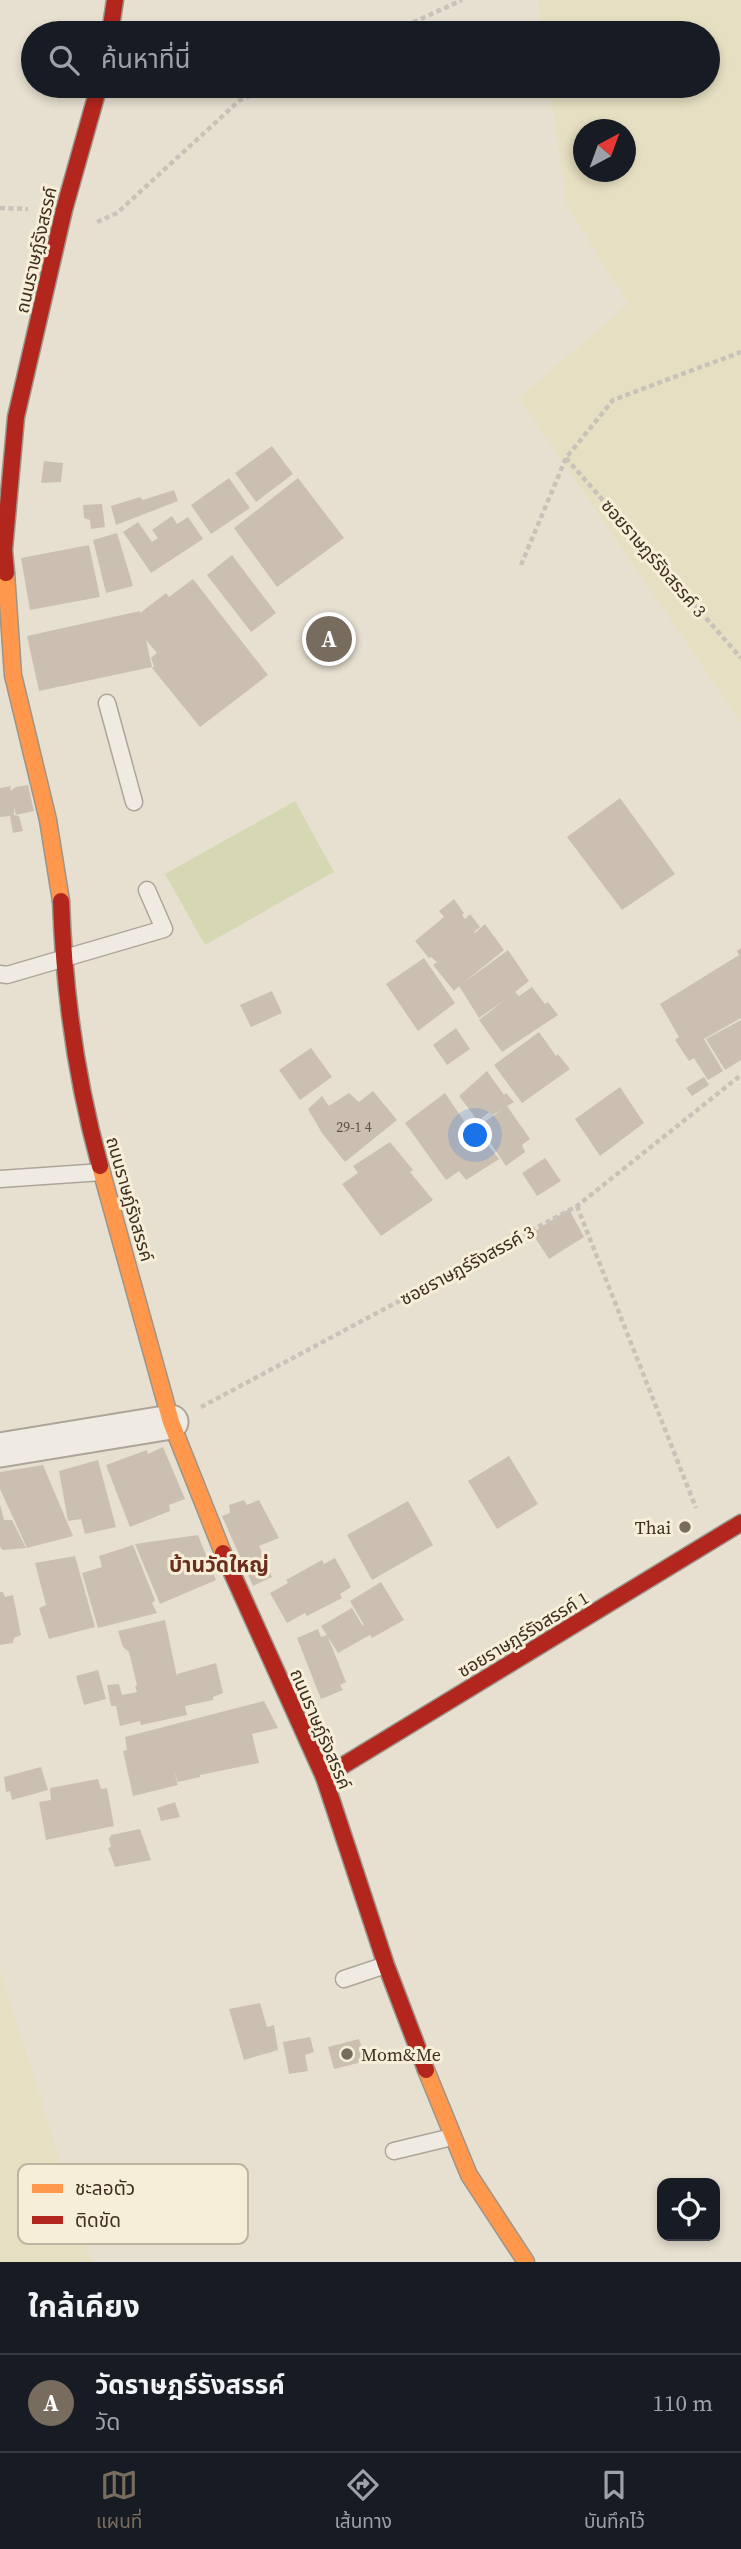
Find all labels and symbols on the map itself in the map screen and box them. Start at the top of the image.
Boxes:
north arrow [573,119,636,182]
street label: ถนนราษฎ์รังสรรค์ [9,184,63,316]
street label: ซอยราษฎร์รังสรรค์ 3 [596,494,712,622]
pin: A [306,613,352,665]
house number: 29-1 4 [336,1117,372,1137]
your location [458,1118,492,1152]
street label: ถนนราษฎ์รังสรรค์ [100,1134,160,1264]
street label: ซอยราษฎร์รังสรรค์ 3 [395,1219,539,1311]
place label: Thai [635,1515,671,1540]
marker: Thai [677,1519,693,1535]
district label: บ้านวัดใหญ่ [169,1550,269,1579]
street label: ซอยราษฎร์รังสรรค์ 1 [453,1585,593,1683]
street label: ถนนราษฎ์รังสรรค์ [284,1665,358,1793]
place label: Mom&Me [361,2042,441,2067]
marker: Mom&Me [339,2046,355,2062]
legend [18,2164,248,2244]
text: ชะลอตัว [75,2175,135,2201]
text: ติดขัด [75,2207,121,2233]

